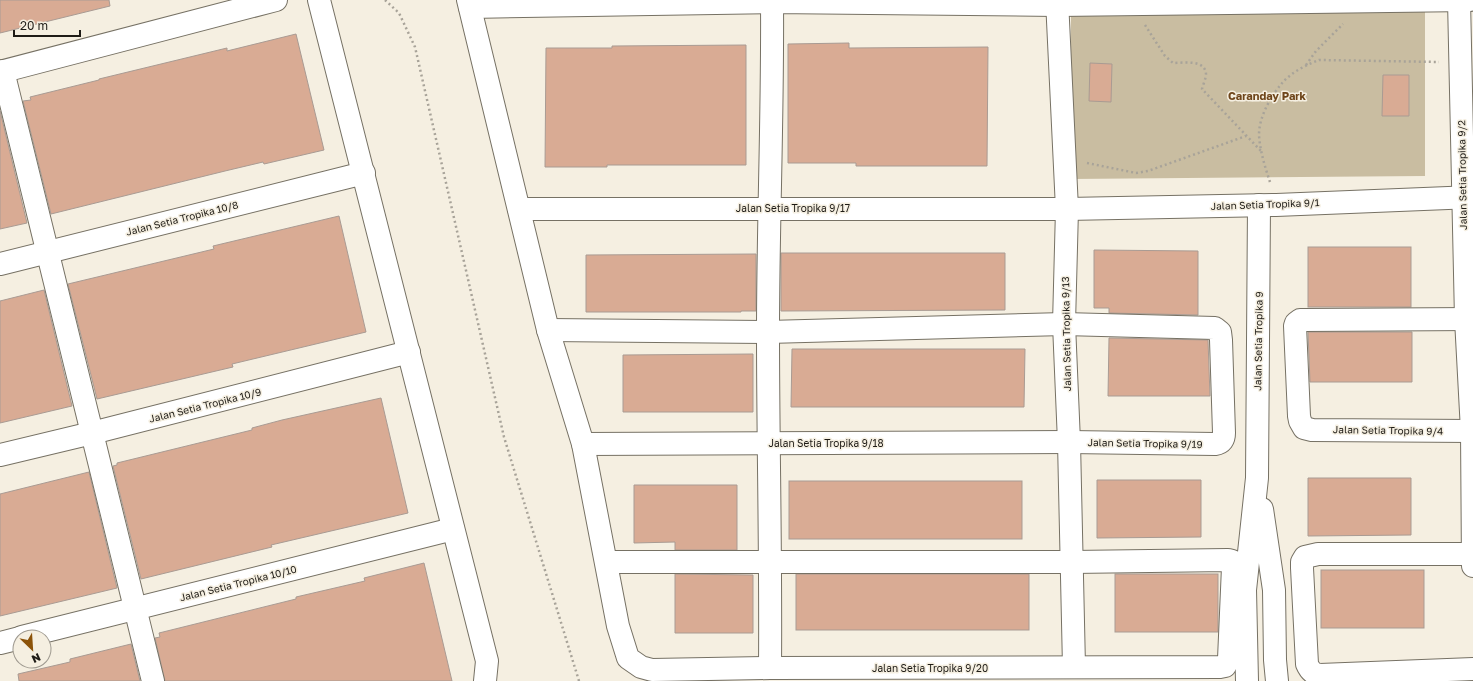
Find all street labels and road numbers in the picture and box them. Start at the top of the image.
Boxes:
street label: Jalan Setia Tropika 9/2 [1455,120,1469,230]
street label: Jalan Setia Tropika 9/1 [1210,196,1320,212]
street label: Jalan Setia Tropika 10/8 [125,198,239,238]
street label: Jalan Setia Tropika 9/17 [736,202,850,214]
street label: Jalan Setia Tropika 9/13 [1059,276,1073,392]
street label: Jalan Setia Tropika 9 [1251,291,1265,391]
street label: Jalan Setia Tropika 10/9 [148,385,262,425]
street label: Jalan Setia Tropika 9/4 [1333,423,1443,437]
street label: Jalan Setia Tropika 9/19 [1087,436,1203,450]
street label: Jalan Setia Tropika 9/18 [768,437,884,449]
street label: Jalan Setia Tropika 10/10 [178,563,298,603]
street label: Jalan Setia Tropika 9/20 [872,662,988,674]

